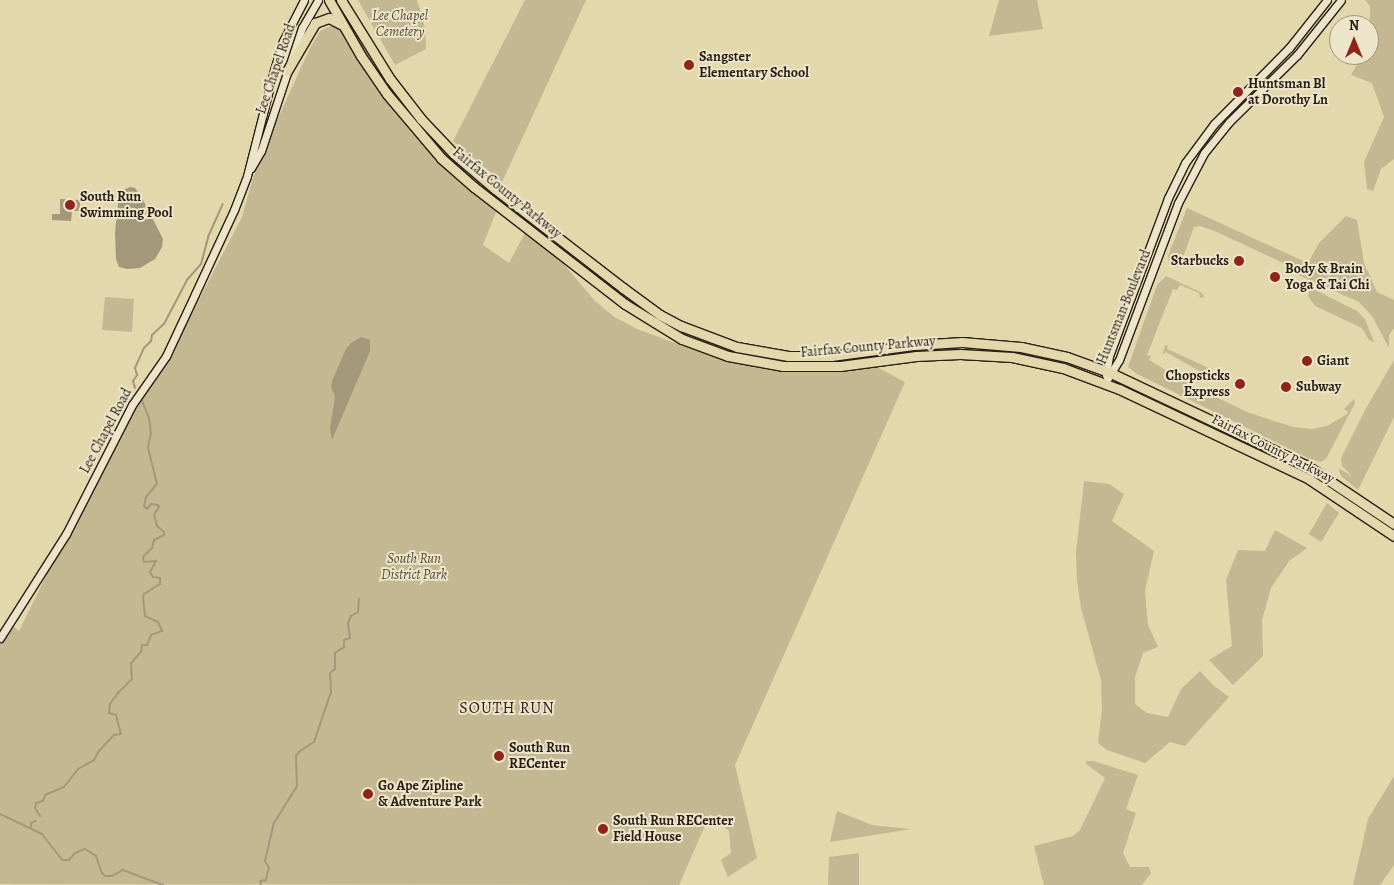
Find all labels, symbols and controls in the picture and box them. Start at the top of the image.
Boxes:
park label: Lee Chapel Cemetery [372,8,428,40]
north arrow [1329,15,1379,65]
text: N [1349,16,1359,35]
street label: Lee Chapel Road [253,22,299,116]
place label: Sangster Elementary School [699,49,809,82]
marker: Sangster Elementary School [683,59,695,71]
place label: Huntsman Bl at Dorothy Ln [1248,76,1328,108]
marker: Huntsman Bl at Dorothy Ln [1232,86,1244,98]
street label: Fairfax County Parkway [449,144,565,242]
place label: South Run Swimming Pool [80,189,172,222]
marker: South Run Swimming Pool [64,199,76,211]
street label: Huntsman Boulevard [1093,247,1155,367]
place label: Starbucks [1171,253,1229,269]
marker: Starbucks [1233,255,1245,267]
place label: Body & Brain Yoga & Tai Chi [1285,261,1369,294]
marker: Body & Brain Yoga & Tai Chi [1269,271,1281,283]
street label: Fairfax County Parkway [800,333,936,361]
place label: Giant [1317,353,1349,369]
marker: Giant [1301,355,1313,367]
place label: Chopsticks Express [1166,368,1230,401]
marker: Chopsticks Express [1234,378,1246,390]
place label: Subway [1296,379,1341,395]
marker: Subway [1280,381,1292,393]
street label: Lee Chapel Road [76,385,136,477]
street label: Fairfax County Parkway [1209,411,1337,487]
park label: South Run District Park [381,551,447,584]
district label: SOUTH RUN [458,698,556,718]
place label: South Run RECenter [509,740,570,772]
marker: South Run RECenter [493,750,505,762]
place label: Go Ape Zipline & Adventure Park [378,778,481,810]
marker: Go Ape Zipline & Adventure Park [362,788,374,800]
place label: South Run RECenter Field House [613,813,733,846]
marker: South Run RECenter Field House [597,823,609,835]

